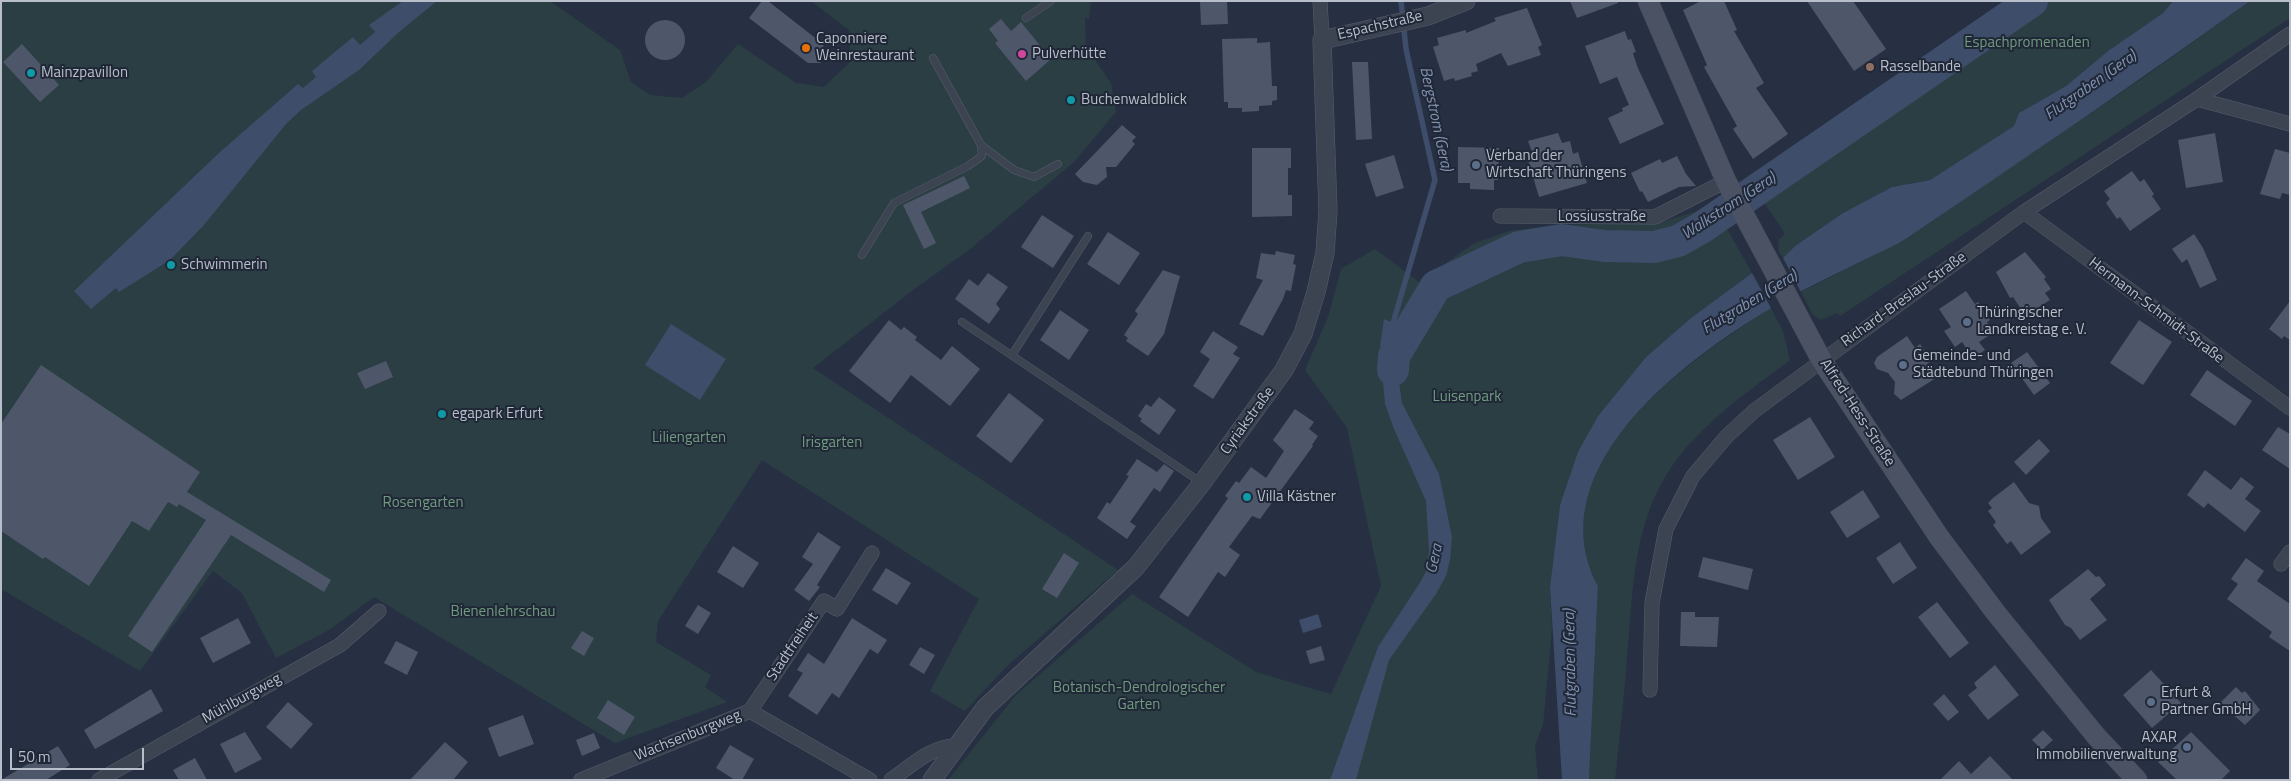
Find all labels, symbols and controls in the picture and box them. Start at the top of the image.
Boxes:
street label: Espachstraße [1336,8,1424,44]
place label: Caponniere Weinrestaurant [816,30,914,65]
park label: Espachpromenaden [1964,34,2090,52]
marker: Caponniere Weinrestaurant [800,42,812,54]
place label: Pulverhütte [1032,45,1106,63]
water label: Flutgraben (Gera) [2041,47,2141,125]
marker: Pulverhütte [1016,48,1028,60]
place label: Rasselbande [1880,58,1961,76]
marker: Rasselbande [1864,61,1876,73]
place label: Mainzpavillon [41,64,128,82]
water label: Bergstrom (Gera) [1415,65,1455,173]
marker: Mainzpavillon [25,67,37,79]
place label: Buchenwaldblick [1081,91,1187,109]
marker: Buchenwaldblick [1065,94,1077,106]
place label: Verband der Wirtschaft Thüringens [1486,147,1626,182]
marker: Verband der Wirtschaft Thüringens [1470,159,1482,171]
water label: Walkstrom (Gera) [1678,169,1780,245]
street label: Lossiusstraße [1558,208,1646,226]
street label: Richard-Breslau-Straße [1838,249,1970,351]
street label: Hermann-Schmidt-Straße [2085,254,2227,368]
place label: Schwimmerin [181,256,268,274]
marker: Schwimmerin [165,259,177,271]
water label: Flutgraben (Gera) [1699,267,1801,339]
place label: Thüringischer Landkreistag e. V. [1977,304,2087,339]
marker: Thüringischer Landkreistag e. V. [1961,316,1973,328]
place label: Gemeinde- und Städtebund Thüringen [1913,347,2053,382]
street label: Alfred-Hess-Straße [1816,356,1898,470]
marker: Gemeinde- und Städtebund Thüringen [1897,359,1909,371]
street label: Cyriakstraße [1217,384,1279,458]
park label: Luisenpark [1433,388,1501,406]
place label: egapark Erfurt [452,405,543,423]
marker: egapark Erfurt [436,408,448,420]
park label: Liliengarten [652,429,726,447]
park label: Irisgarten [802,434,862,452]
place label: Villa Kästner [1257,488,1336,506]
marker: Villa Kästner [1241,491,1253,503]
park label: Rosengarten [383,494,463,512]
water label: Gera [1422,543,1448,575]
park label: Bienenlehrschau [450,603,556,621]
street label: Stadtfreiheit [763,609,823,685]
water label: Flutgraben (Gera) [1560,609,1582,717]
street label: Mühlburgweg [199,670,285,728]
park label: Botanisch-Dendrologischer Garten [1053,679,1225,714]
place label: Erfurt & Partner GmbH [2161,684,2252,719]
marker: Erfurt & Partner GmbH [2145,696,2157,708]
street label: Wachsenburgweg [632,706,744,766]
place label: AXAR Immobilienverwaltung [2036,729,2177,764]
scale bar [12,738,146,770]
marker: AXAR Immobilienverwaltung [2181,741,2193,753]
text: 50 m [18,745,51,768]

